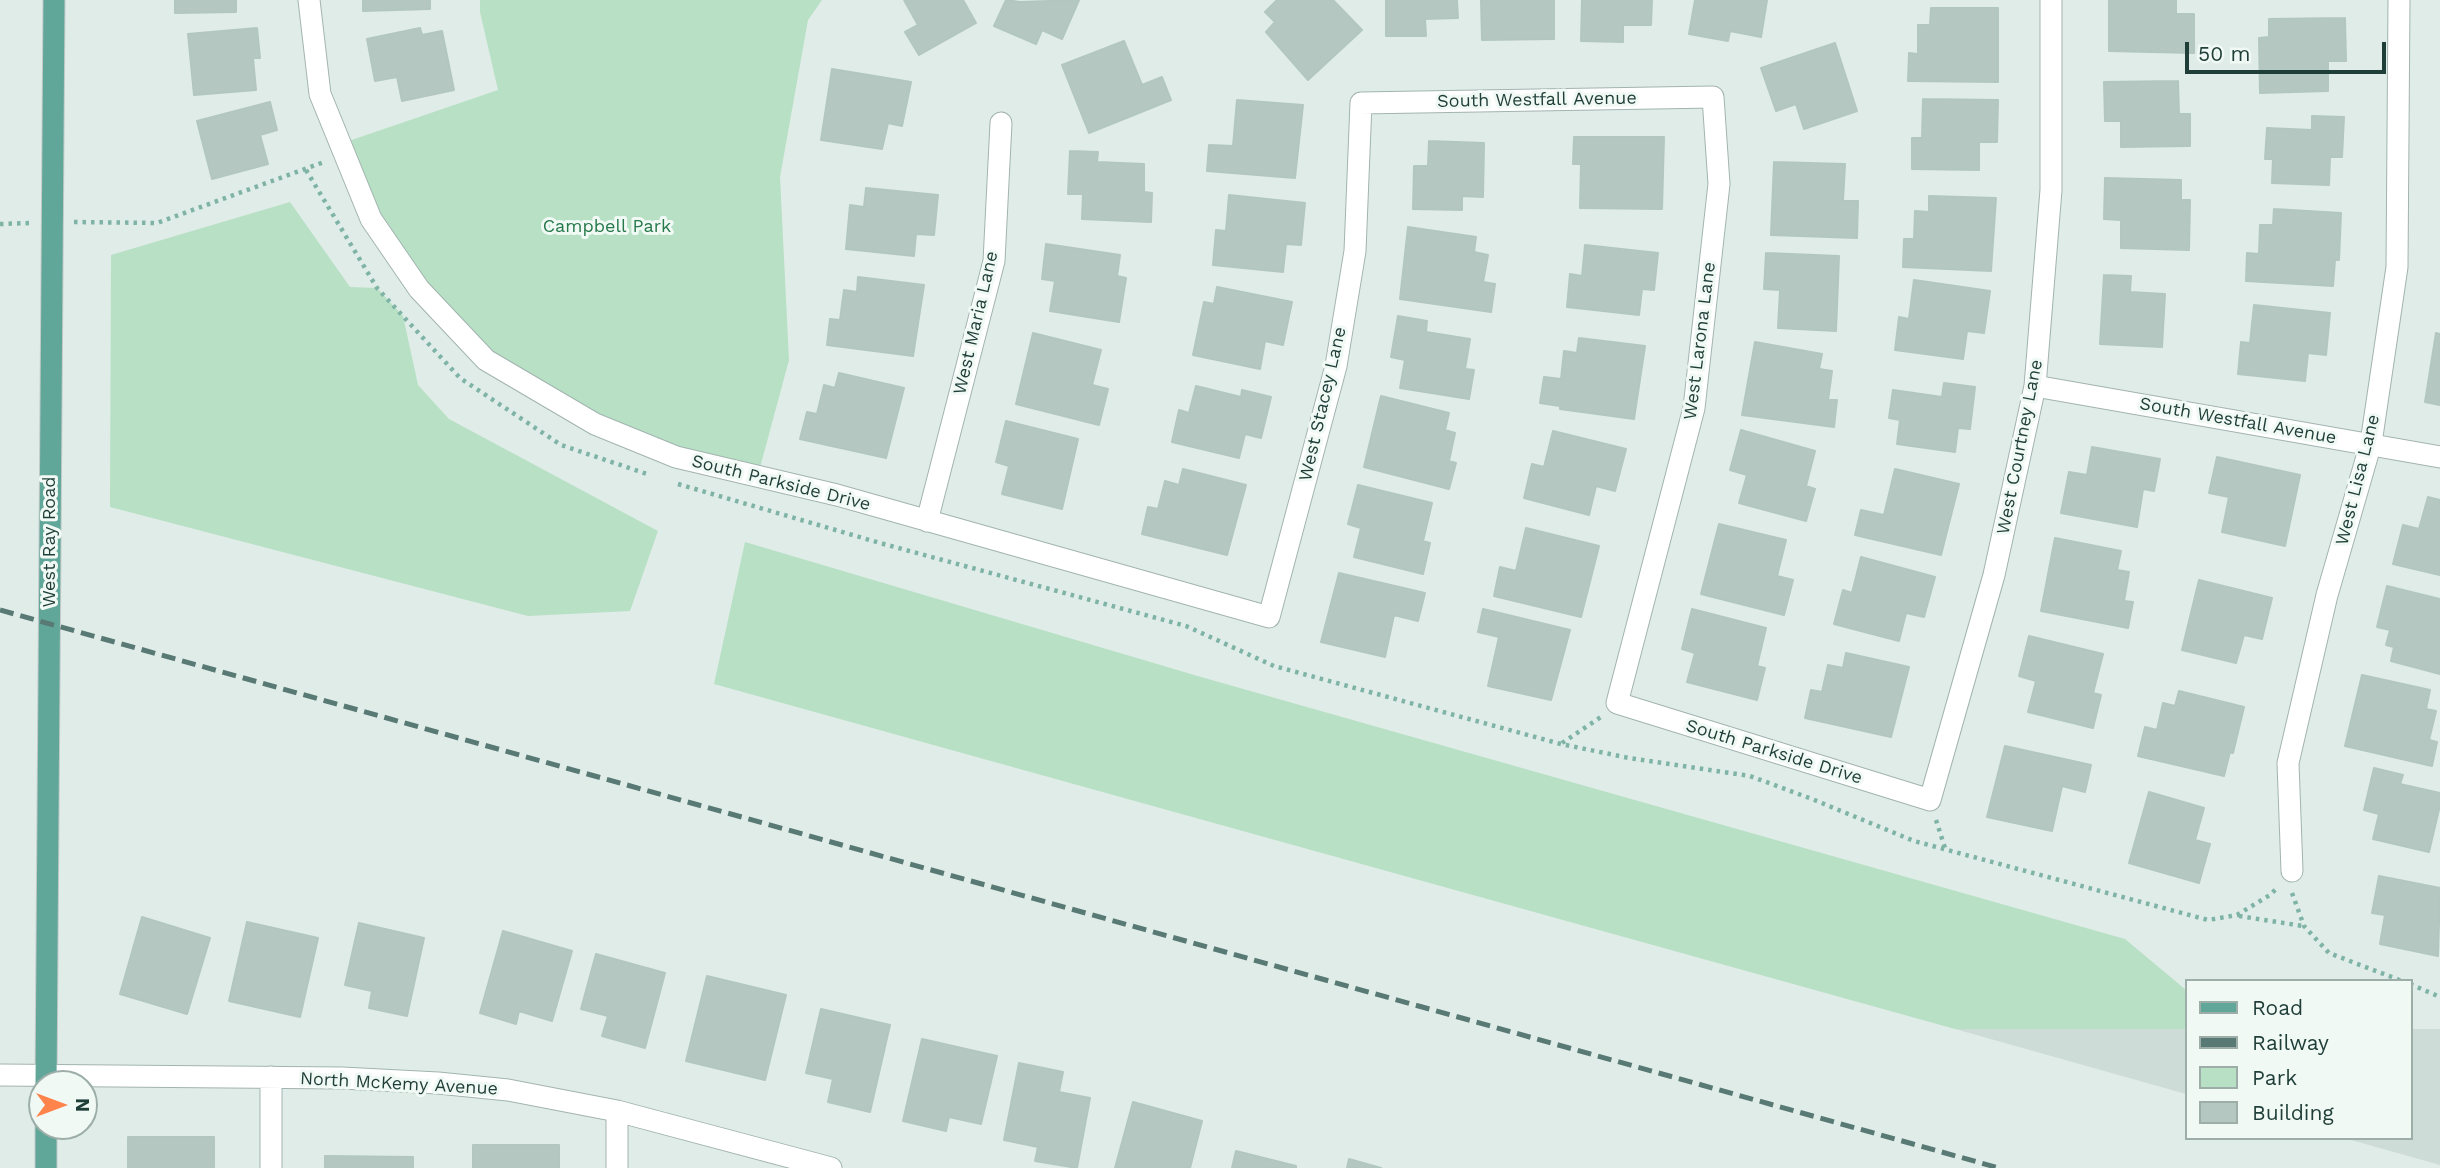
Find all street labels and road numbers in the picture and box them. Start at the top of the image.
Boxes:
street label: South Westfall Avenue [1437,87,1637,113]
street label: West Maria Lane [949,249,1003,397]
street label: West Larona Lane [1680,261,1720,421]
street label: West Stacey Lane [1295,325,1351,483]
street label: West Courtney Lane [1992,358,2048,536]
street label: South Westfall Avenue [2138,393,2338,449]
street label: West Lisa Lane [2331,412,2385,548]
street label: South Parkside Drive [689,450,873,516]
street label: West Ray Road [39,476,61,608]
street label: South Parkside Drive [1683,715,1865,789]
street label: North McKemy Avenue [299,1068,499,1100]

